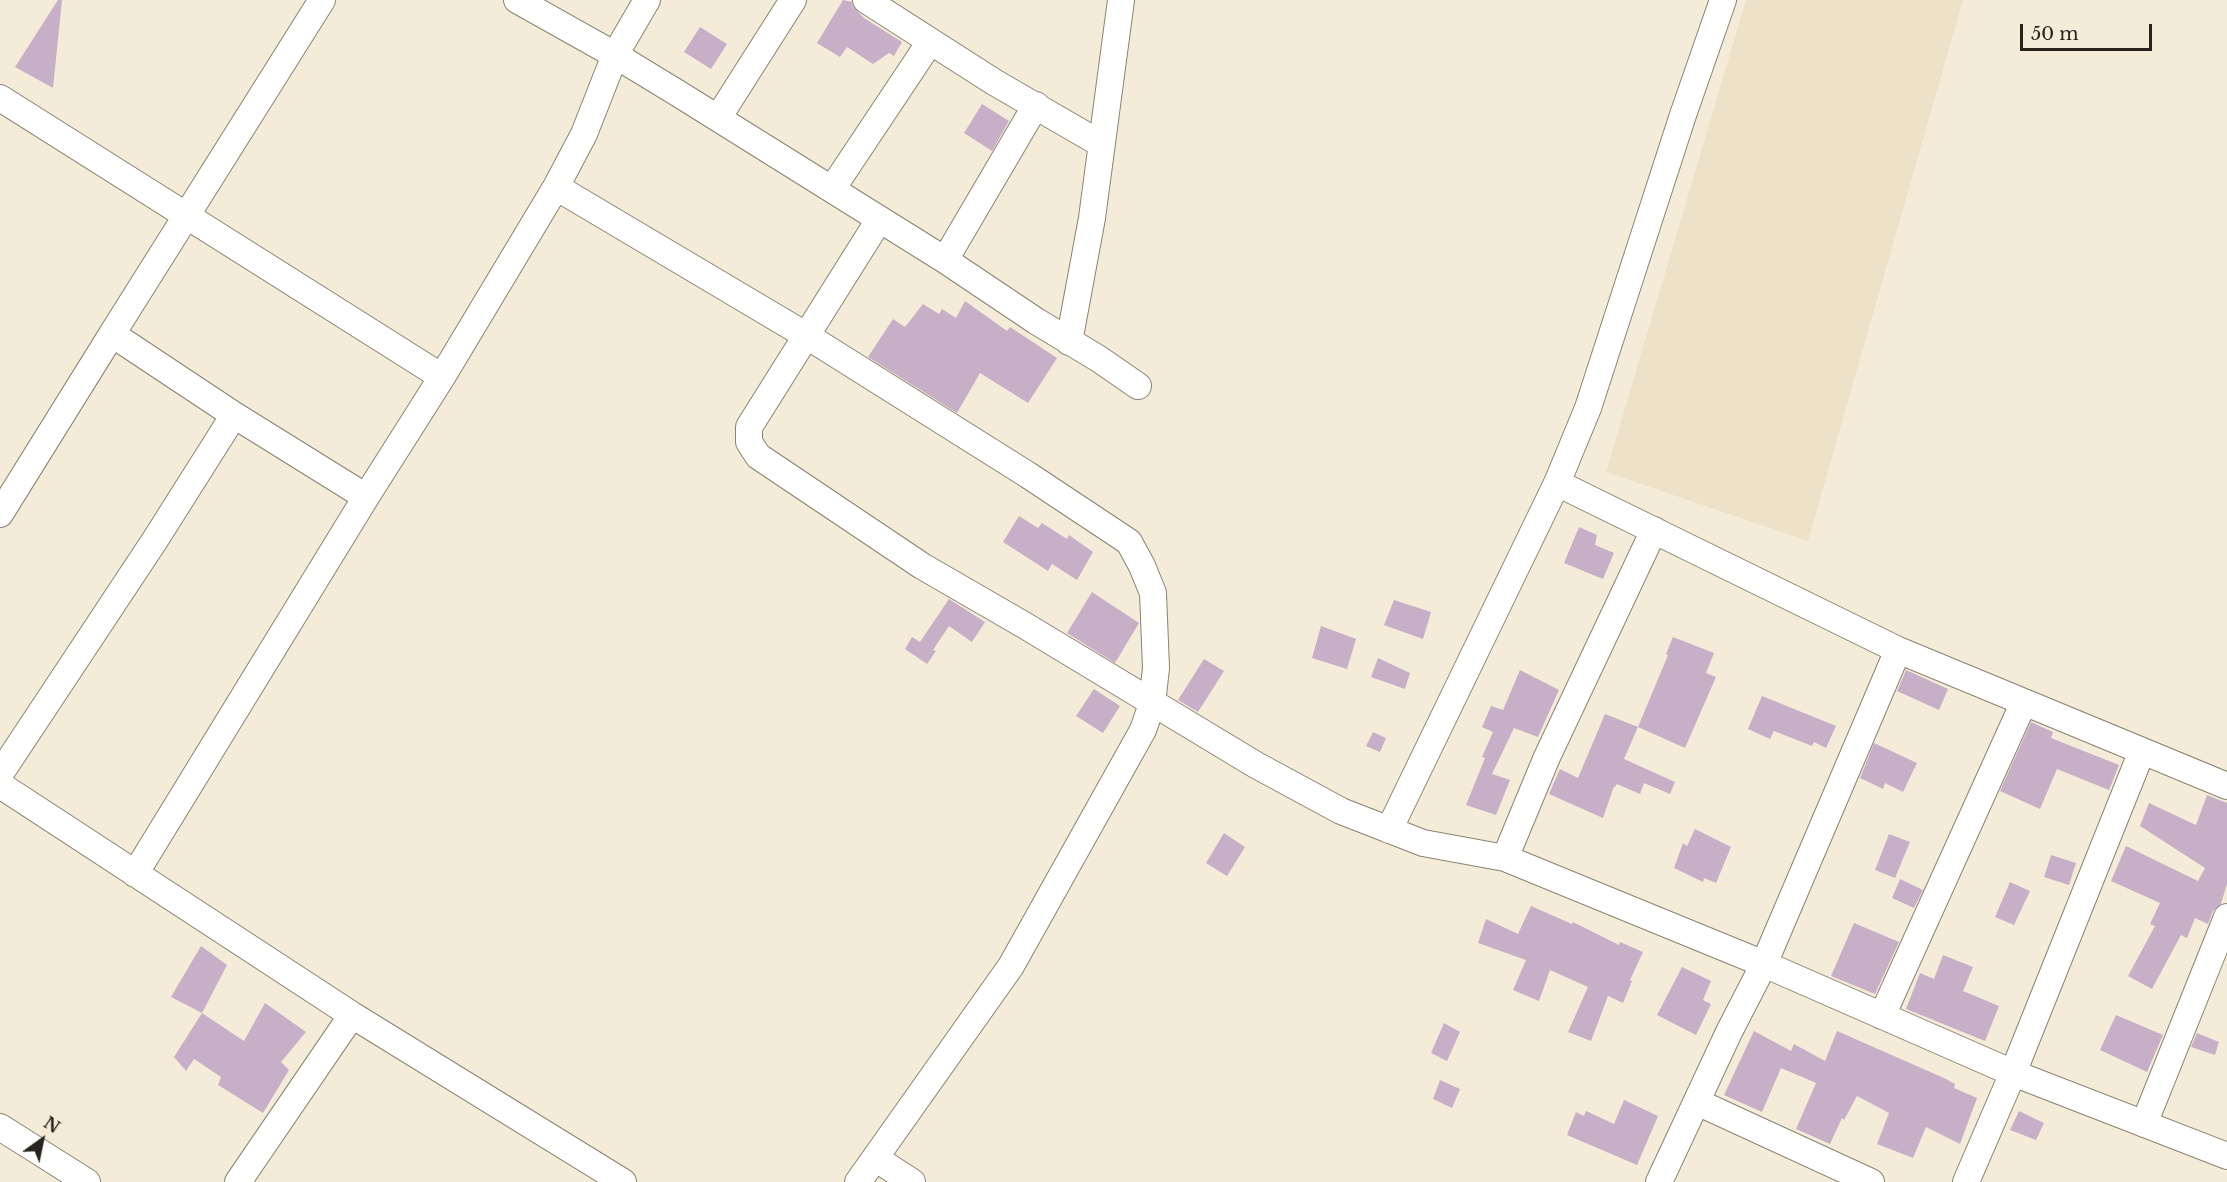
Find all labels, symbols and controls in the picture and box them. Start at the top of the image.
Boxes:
scale bar [2023,12,2155,50]
text: 50 m [2031,23,2079,45]
north arrow [12,1110,72,1170]
text: N [40,1112,64,1137]

